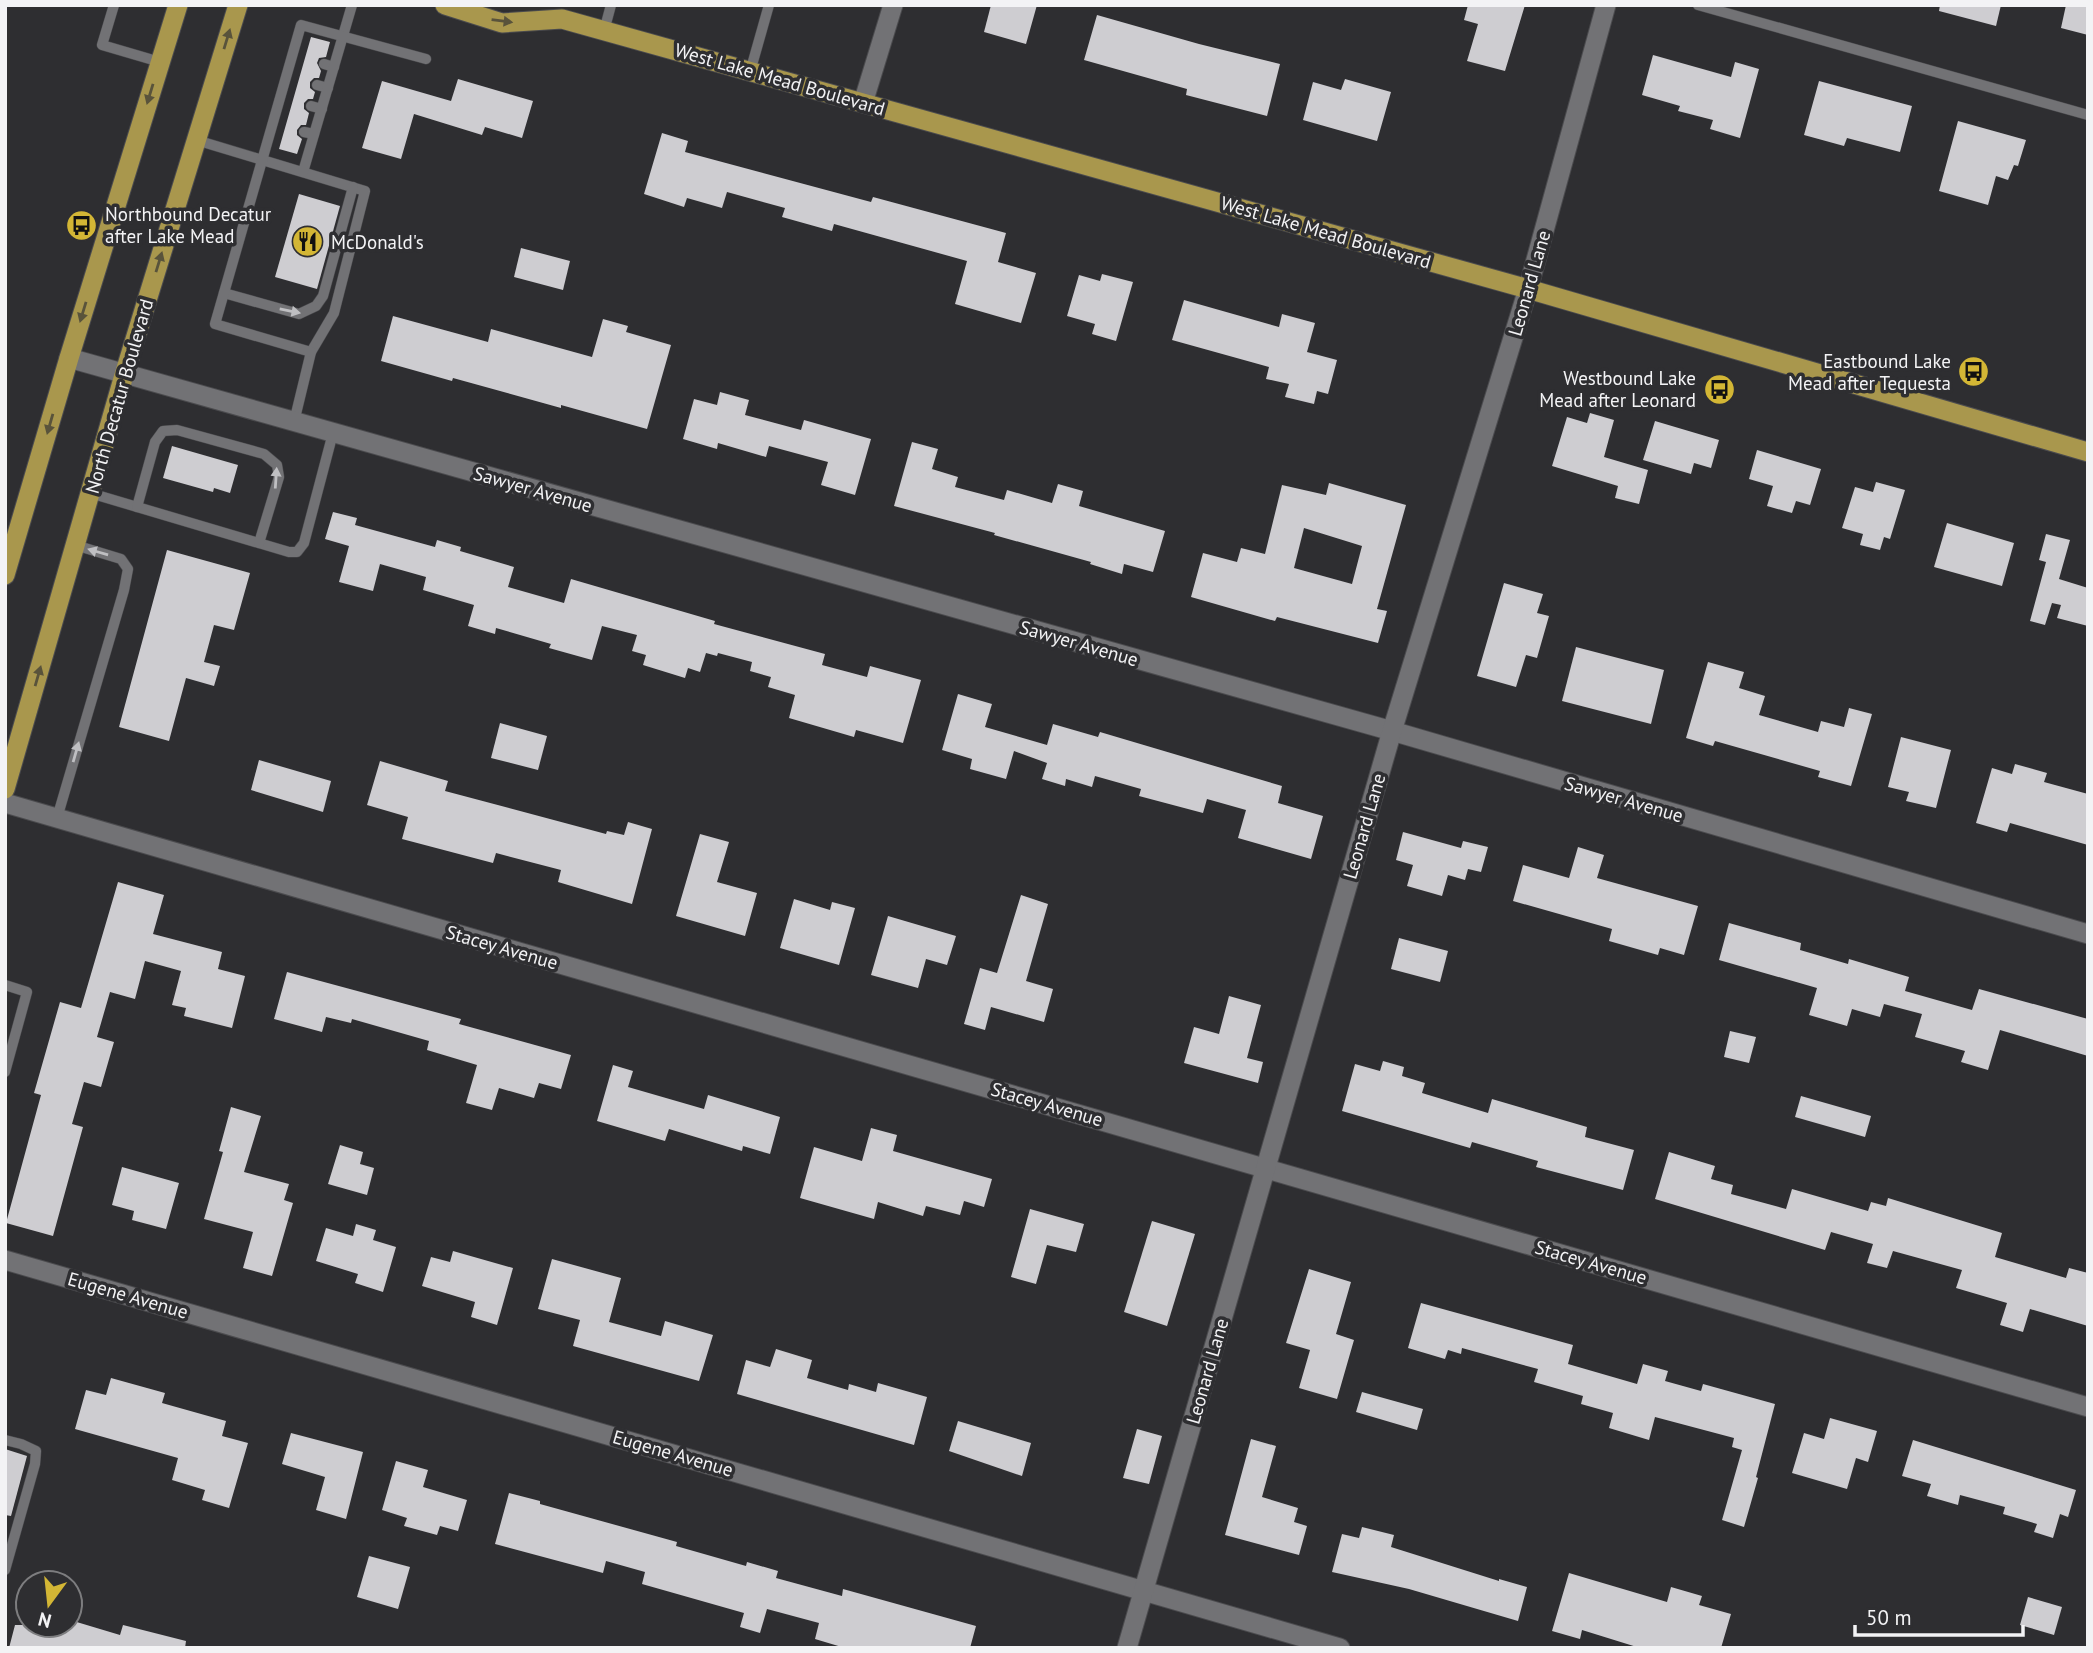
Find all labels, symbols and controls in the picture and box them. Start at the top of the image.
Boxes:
one-way arrow [492,15,514,26]
one-way arrow [223,28,233,49]
street label: West Lake Mead Boulevard [672,37,888,121]
one-way arrow [145,84,155,105]
street label: West Lake Mead Boulevard [1218,190,1434,274]
place label: Northbound Decatur after Lake Mead [105,202,272,248]
bus stop icon: Northbound Decatur after Lake Mead [65,208,99,242]
restaurant icon: McDonald's [291,225,325,259]
street label: Leonard Lane [1502,227,1556,339]
place label: McDonald's [331,230,424,254]
one-way arrow [154,252,164,273]
street label: North Decatur Boulevard [80,296,158,496]
one-way arrow [77,302,88,323]
one-way arrow [279,305,301,316]
place label: Eastbound Lake Mead after Tequesta [1788,349,1951,395]
bus stop icon: Eastbound Lake Mead after Tequesta [1957,355,1991,389]
place label: Westbound Lake Mead after Leonard [1539,366,1696,412]
bus stop icon: Westbound Lake Mead after Leonard [1702,372,1736,406]
one-way arrow [44,414,54,435]
street label: Sawyer Avenue [471,461,595,517]
one-way arrow [271,467,282,489]
one-way arrow [87,546,108,556]
street label: Sawyer Avenue [1017,615,1141,671]
one-way arrow [33,665,43,686]
one-way arrow [72,742,82,763]
street label: Leonard Lane [1337,770,1391,882]
street label: Sawyer Avenue [1562,771,1686,827]
street label: Stacey Avenue [443,920,561,974]
street label: Stacey Avenue [988,1077,1106,1131]
street label: Stacey Avenue [1532,1235,1650,1289]
street label: Eugene Avenue [65,1266,191,1324]
street label: Leonard Lane [1180,1315,1234,1427]
street label: Eugene Avenue [610,1424,736,1482]
north arrow [14,1569,84,1639]
scale bar [1855,1594,2023,1638]
text: 50 m [1866,1604,1912,1631]
text: N [35,1607,54,1634]

